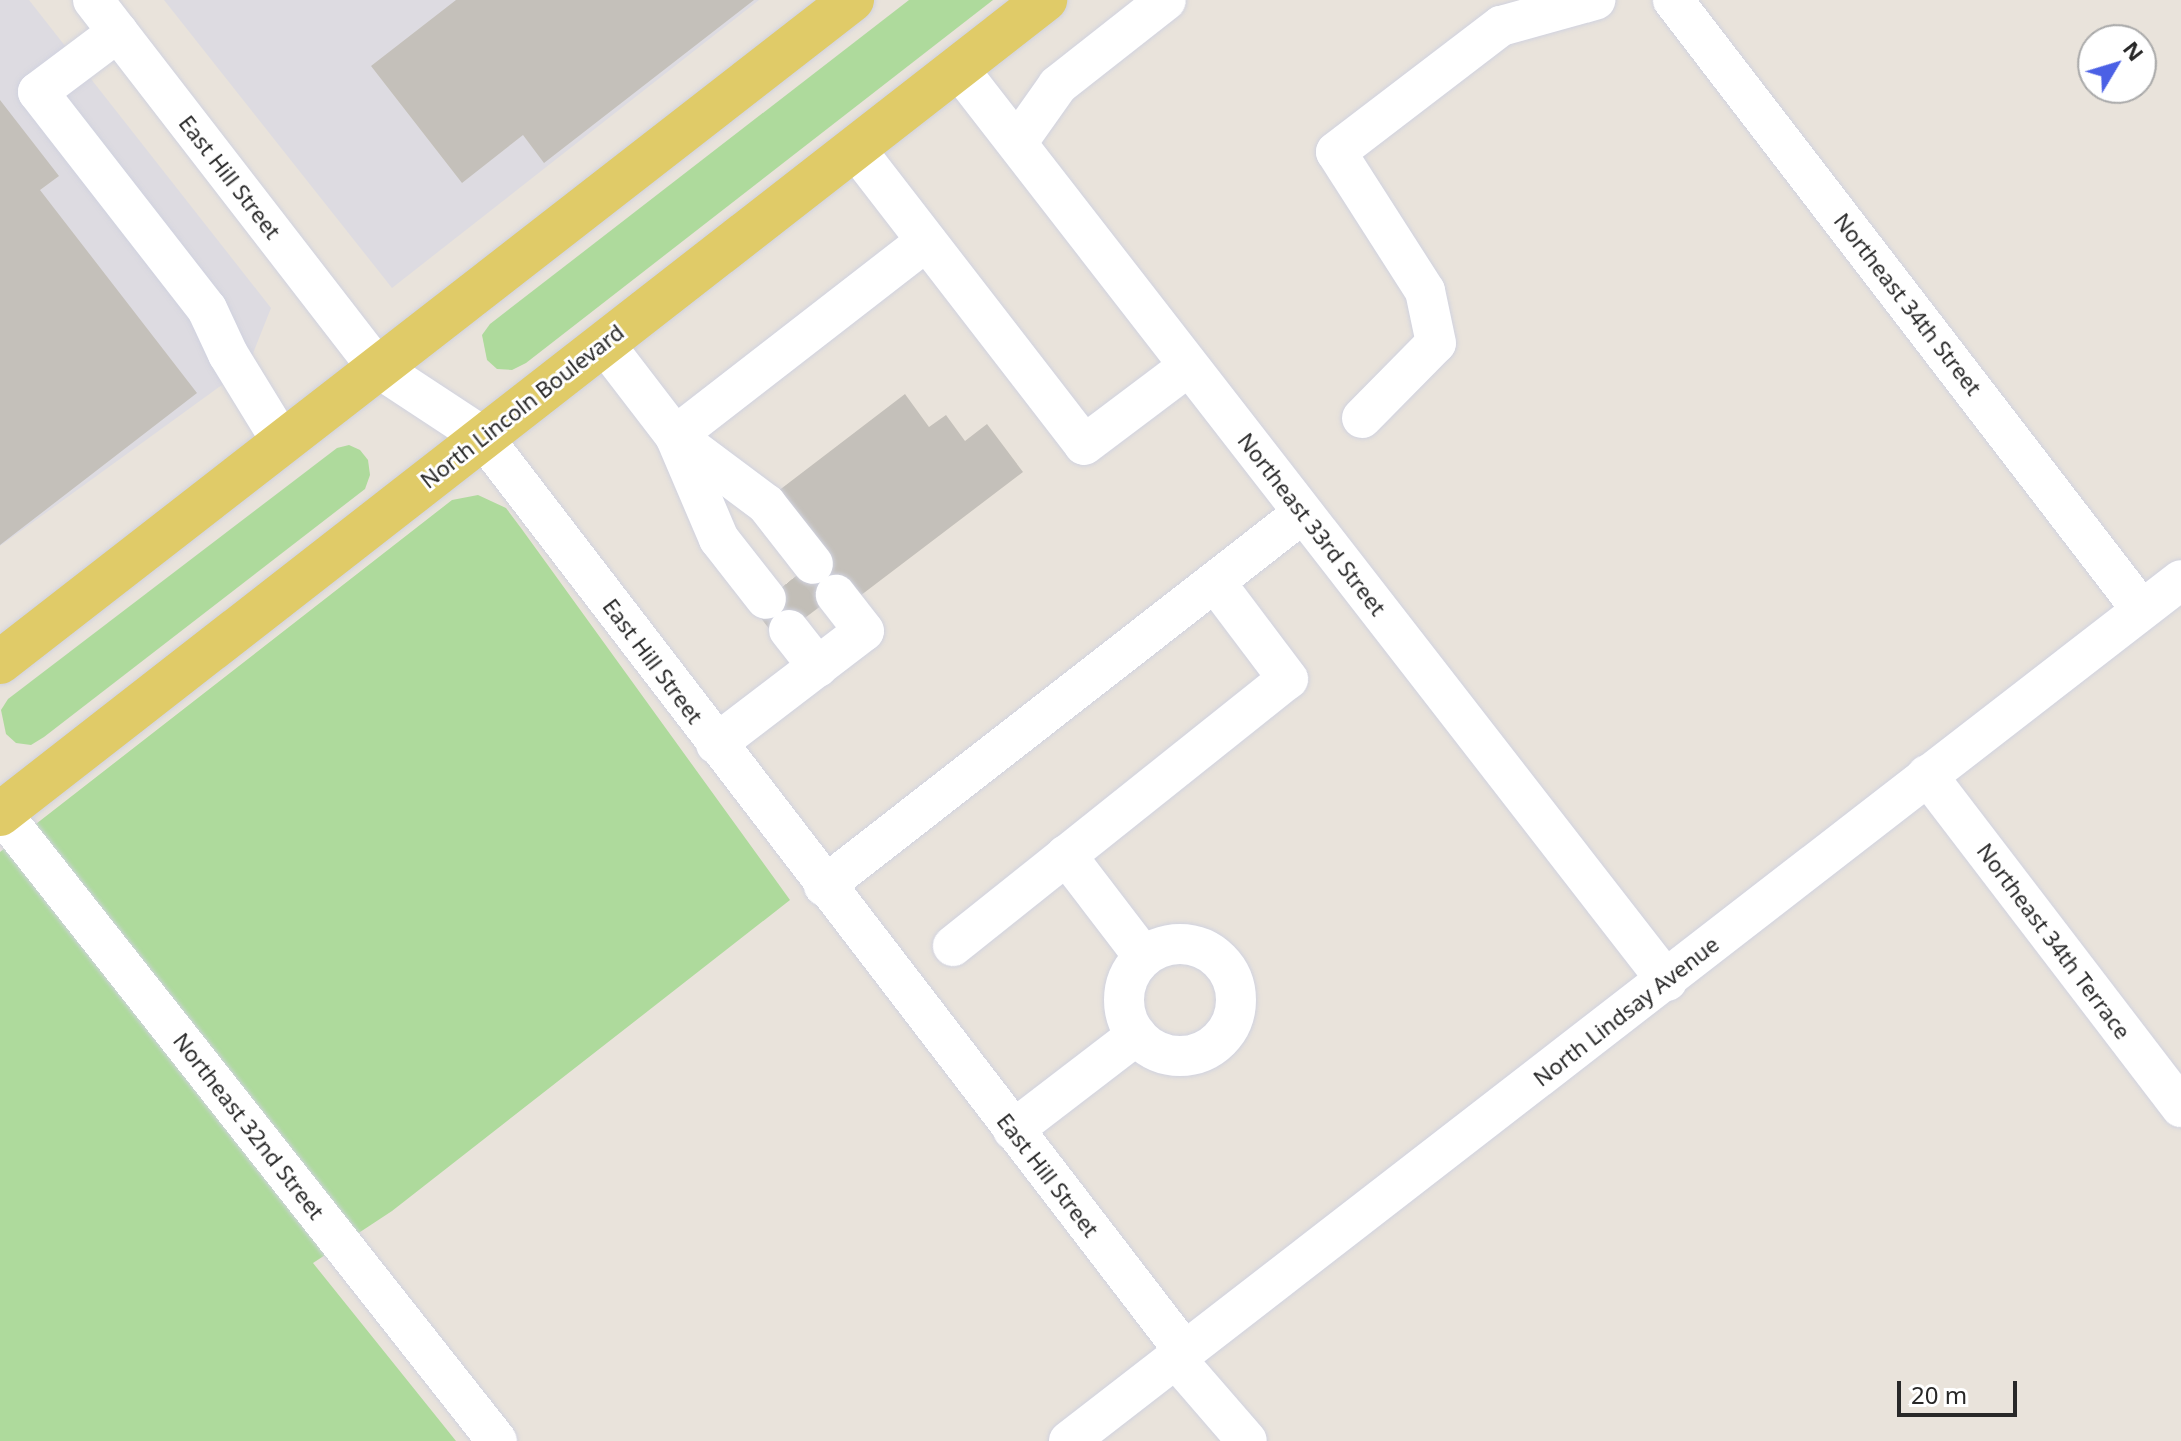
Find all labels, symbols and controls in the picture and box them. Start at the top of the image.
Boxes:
north arrow [2077,24,2157,104]
text: N [2117,34,2152,67]
street label: East Hill Street [174,110,286,244]
street label: Northeast 34th Street [1829,208,1987,400]
street label: North Lincoln Boulevard [415,318,629,494]
street label: Northeast 33rd Street [1233,428,1391,620]
street label: East Hill Street [598,593,708,729]
street label: Northeast 34th Terrace [1972,838,2136,1044]
street label: North Lindsay Avenue [1528,930,1724,1092]
street label: Northeast 32nd Street [168,1028,330,1224]
street label: East Hill Street [992,1108,1104,1242]
scale bar [1901,1365,2021,1415]
text: 20 m [1911,1378,1967,1411]

